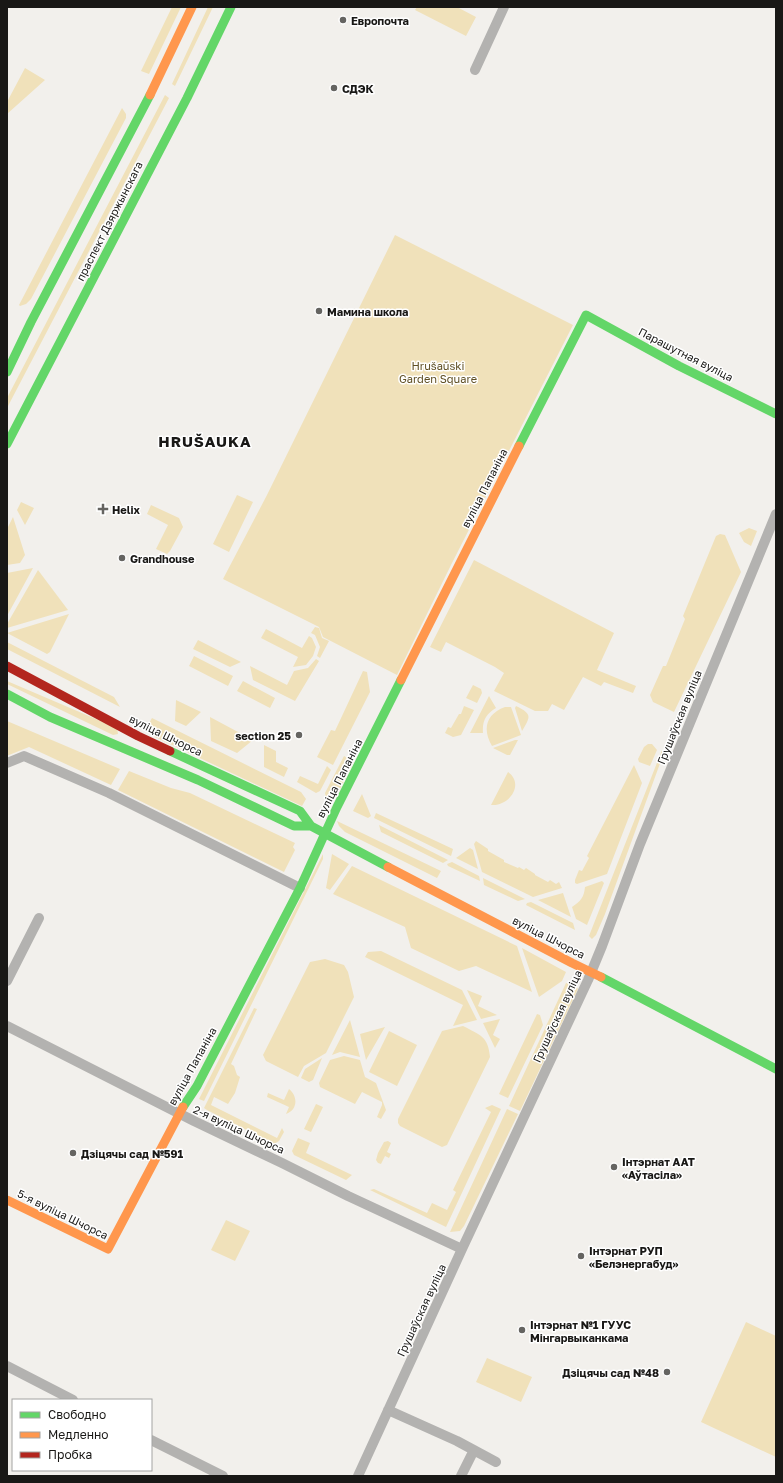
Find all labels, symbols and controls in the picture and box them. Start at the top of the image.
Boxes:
place label: Европочта [351,14,409,27]
marker: Европочта [338,15,348,25]
place label: СДЭК [342,82,374,95]
marker: СДЭК [329,83,339,93]
street label: праспект Дзяржынскага [73,159,145,283]
place label: Мамина школа [327,305,408,318]
marker: Мамина школа [314,306,324,316]
street label: Парашутная вуліца [636,324,736,384]
park label: Hrušaŭski Garden Square [399,359,477,385]
district label: HRUŠAŬKA [158,432,252,450]
street label: вуліца Папаніна [458,446,510,530]
marker: Helix [97,503,109,515]
place label: Helix [112,503,141,516]
place label: Grandhouse [130,552,195,565]
marker: Grandhouse [117,553,127,563]
street label: Грушаўская вуліца [654,668,704,766]
street label: вуліца Шчорса [127,712,205,758]
place label: section 25 [235,729,291,742]
marker: section 25 [294,730,304,740]
street label: вуліца Папаніна [313,736,365,820]
street label: вуліца Шчорса [511,913,587,961]
street label: Грушаўская вуліца [530,968,584,1064]
street label: вуліца Папаніна [165,1025,219,1107]
street label: 2-я вуліца Шчорса [191,1102,287,1156]
place label: Дзіцячы сад №591 [81,1147,184,1160]
marker: Дзіцячы сад №591 [68,1148,78,1158]
place label: Інтэрнат ААТ «Аўтасіла» [622,1155,695,1181]
marker: Інтэрнат ААТ «Аўтасіла» [609,1162,619,1172]
street label: 5-я вуліца Шчорса [16,1186,110,1242]
place label: Інтэрнат РУП «Белэнергабуд» [589,1244,678,1270]
marker: Інтэрнат РУП «Белэнергабуд» [576,1251,586,1261]
street label: Грушаўская вуліца [394,1262,448,1358]
place label: Інтэрнат №1 ГУУС Мінгарвыканкама [530,1318,631,1344]
marker: Інтэрнат №1 ГУУС Мінгарвыканкама [517,1325,527,1335]
place label: Дзіцячы сад №48 [562,1366,659,1379]
marker: Дзіцячы сад №48 [662,1367,672,1377]
legend [12,1399,152,1471]
text: Свободно [48,1407,106,1422]
text: Медленно [48,1427,108,1442]
text: Пробка [48,1447,92,1462]

